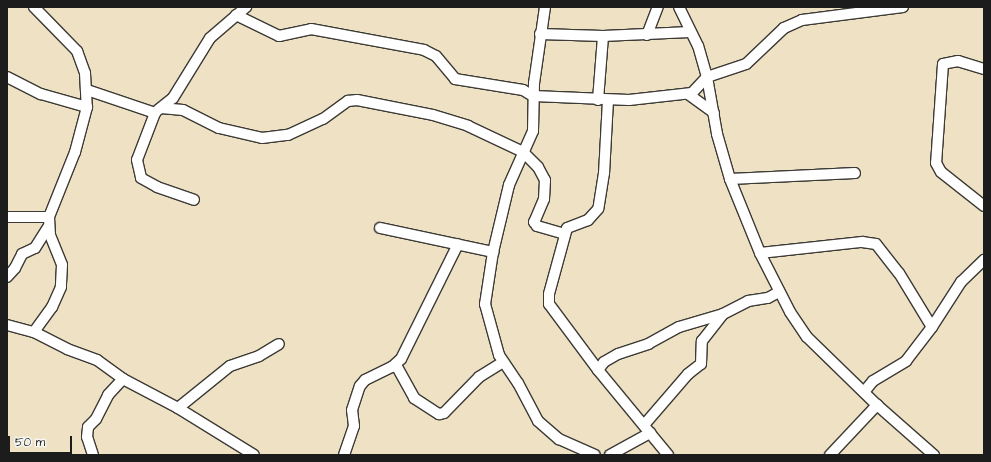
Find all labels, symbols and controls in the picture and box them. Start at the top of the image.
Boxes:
scale bar [10,428,74,454]
text: 50 m [15,434,45,451]

